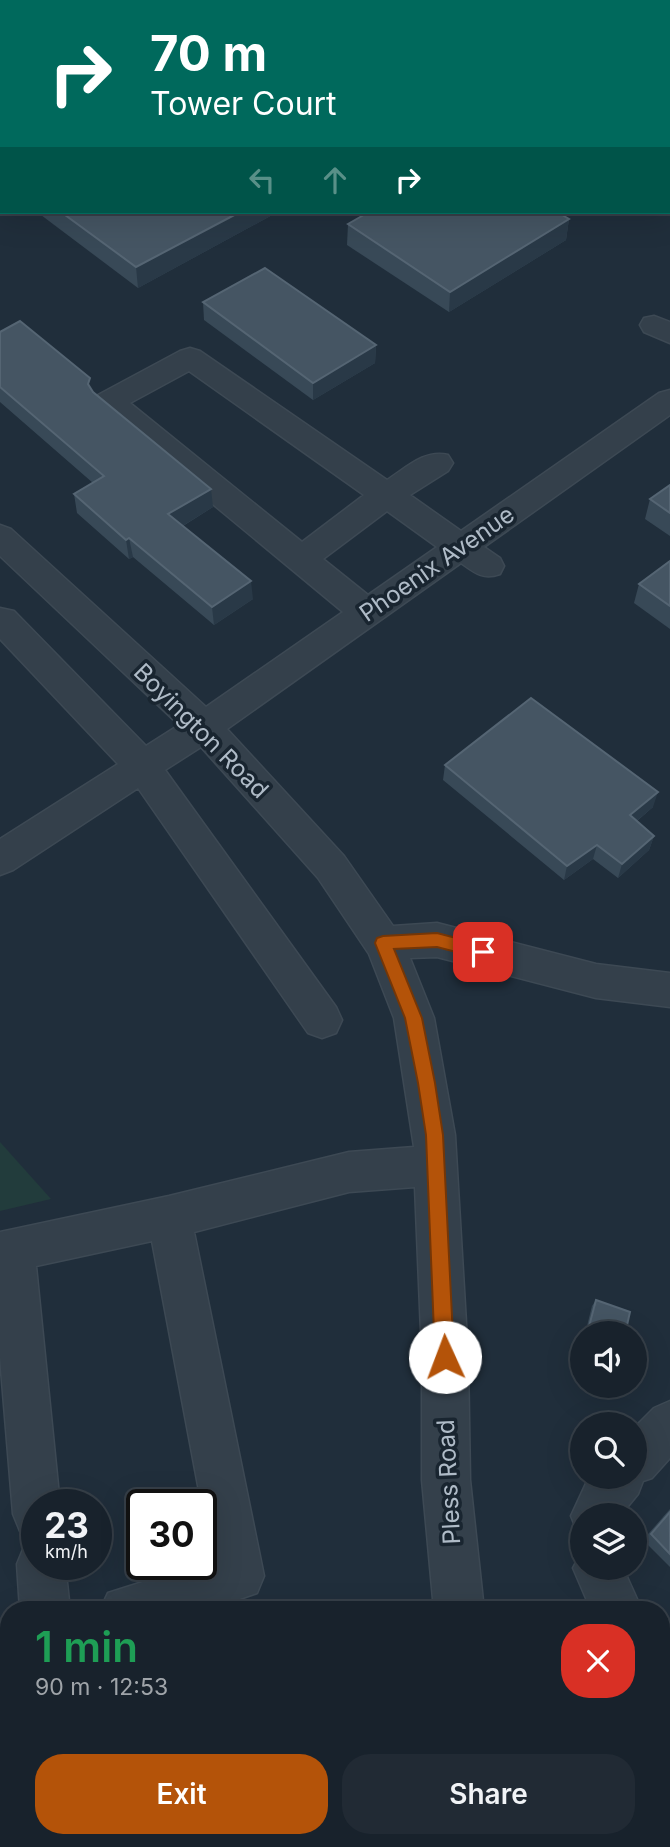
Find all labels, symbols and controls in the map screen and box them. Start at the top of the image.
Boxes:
text: 70 m [150,24,267,83]
icon: right [35,28,126,119]
text: Tower Court [150,84,337,123]
icon: left [243,161,281,199]
icon: ahead [316,161,354,199]
icon: right [389,161,427,199]
street label: Phoenix Avenue [354,499,520,628]
street label: Boyington Road [128,657,275,804]
pin [453,922,513,982]
icon: arrive [464,933,502,971]
position arrow [408,1320,482,1394]
map controls [570,1321,647,1580]
button: sound [570,1321,647,1398]
button: search [570,1412,647,1489]
street label: Pless Road [431,1419,466,1545]
speed limit sign: 30 [126,1489,217,1580]
button: layers [570,1503,647,1580]
text: 23 [44,1504,89,1546]
text: km/h [45,1541,88,1562]
text: 1 min [35,1621,138,1672]
button: close [561,1624,635,1698]
text: 90 m · 12:53 [35,1673,168,1701]
button: Exit [35,1754,328,1834]
button: Share [342,1754,635,1834]

